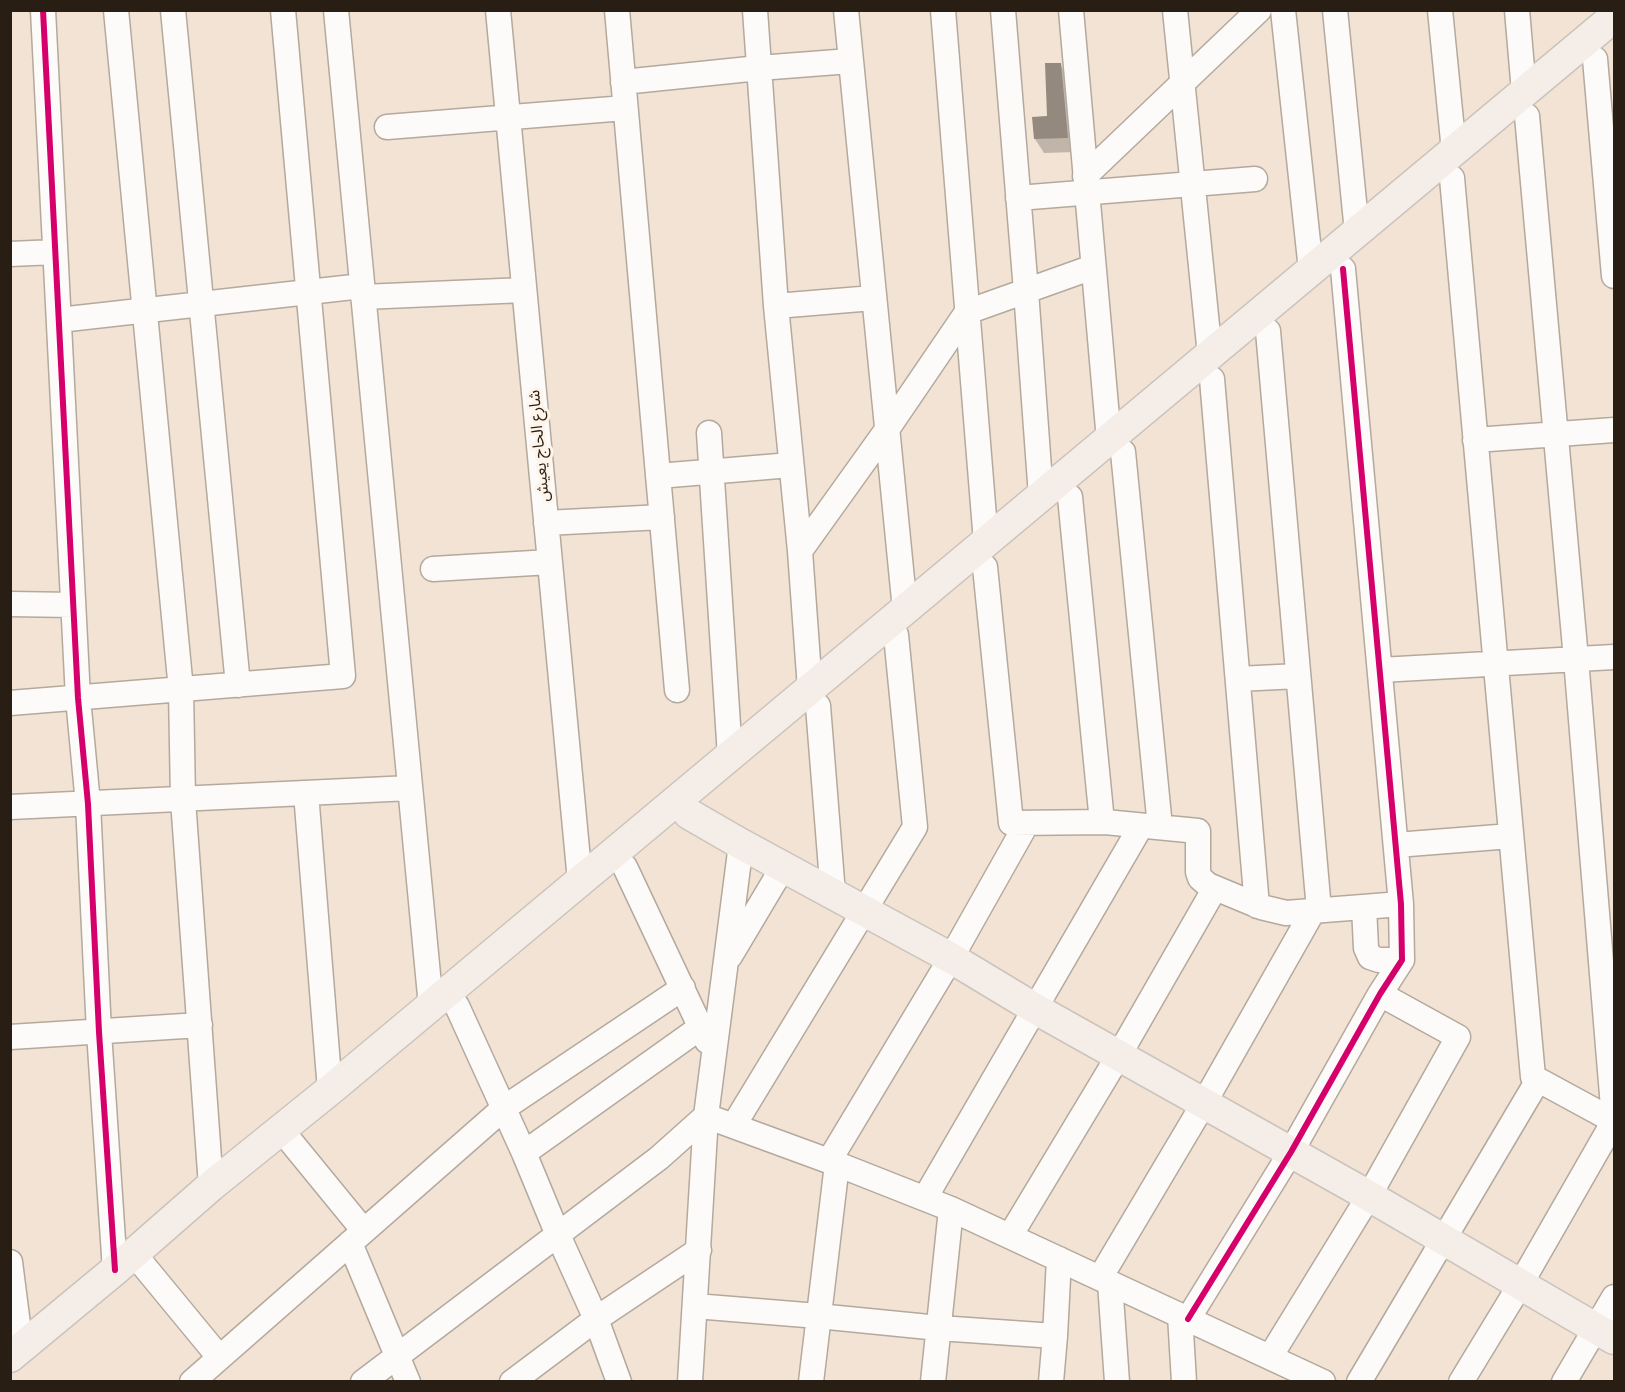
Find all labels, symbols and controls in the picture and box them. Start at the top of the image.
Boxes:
street label: شارع الحاج يعيش [525,389,553,503]

